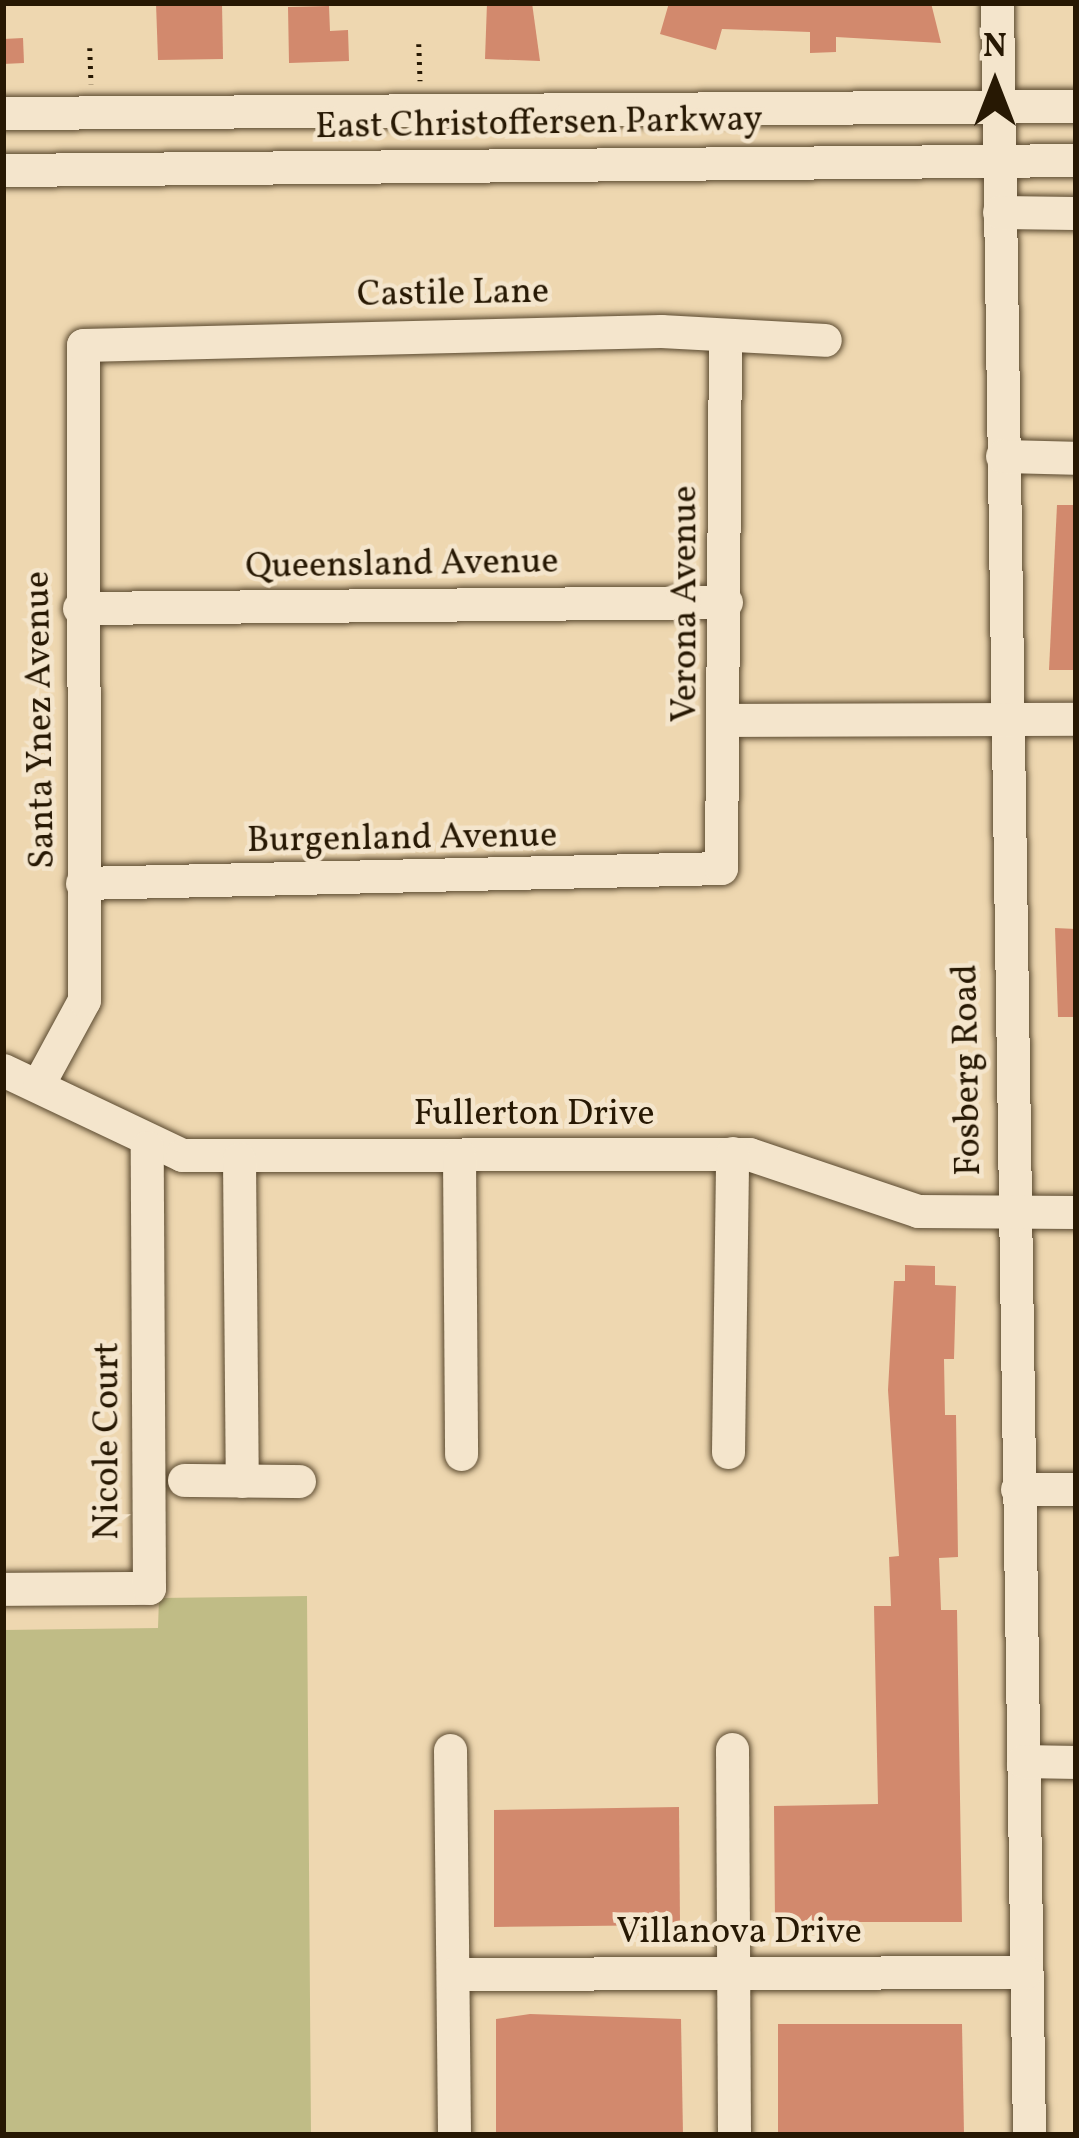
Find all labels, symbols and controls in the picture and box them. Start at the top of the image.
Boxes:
north arrow [935,24,1055,144]
text: N [983,25,1007,71]
street label: East Christoffersen Parkway [315,99,763,151]
street label: Castile Lane [357,272,549,318]
street label: Verona Avenue [665,486,709,722]
street label: Queensland Avenue [245,542,559,590]
street label: Santa Ynez Avenue [18,570,66,870]
street label: Burgenland Avenue [247,816,557,864]
street label: Fosberg Road [946,964,992,1176]
street label: Fullerton Drive [413,1094,655,1138]
street label: Nicole Court [87,1342,131,1540]
street label: Villanova Drive [616,1912,862,1956]

